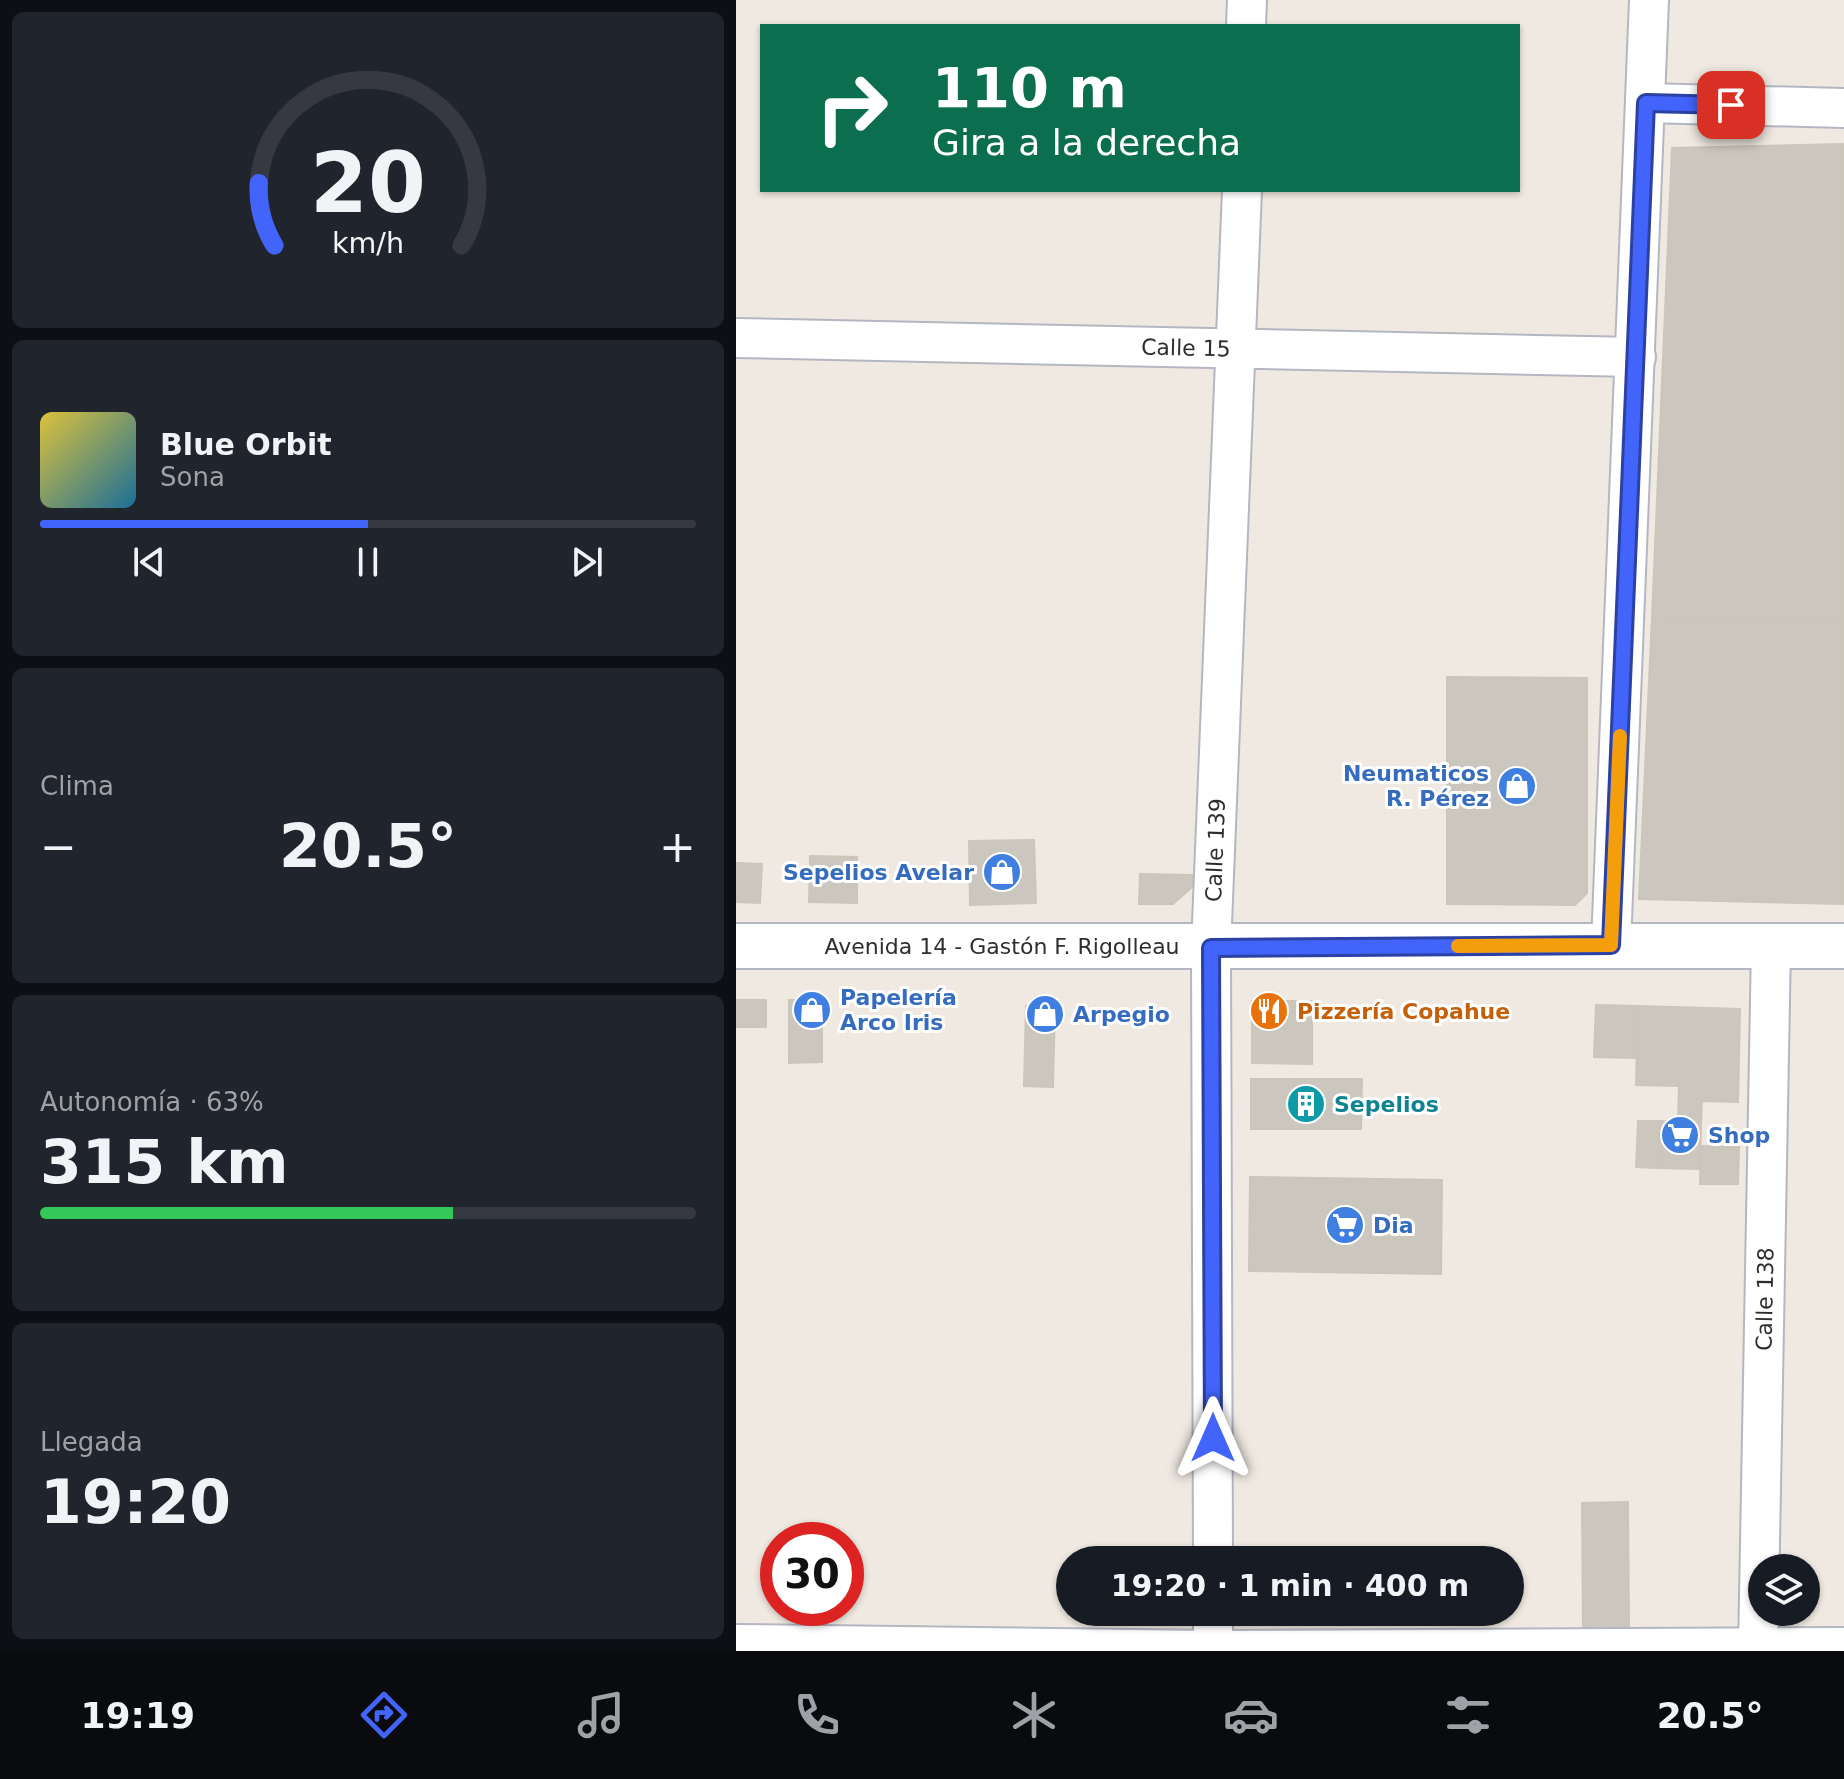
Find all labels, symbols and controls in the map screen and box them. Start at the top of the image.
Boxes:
text: 110 m [932,55,1127,120]
icon: right [800,56,904,160]
pin [1697,71,1765,139]
icon: arrive [1709,83,1753,127]
text: Gira a la derecha [932,122,1241,163]
text: 20 [310,134,426,231]
text: km/h [332,226,404,260]
street label: Calle 15 [1141,334,1231,361]
text: Blue Orbit [160,427,332,462]
text: Sona [160,462,225,492]
icon: previous [127,540,171,584]
icon: pause [346,540,390,584]
icon: next [565,540,609,584]
place label: Neumaticos R. Pérez [1343,761,1489,811]
shop icon: Neumaticos R. Pérez [1496,765,1538,807]
text: Clima [40,771,114,801]
street label: Calle 139 [1200,798,1230,902]
text: 20.5° [279,811,457,881]
text: − [40,821,77,872]
text: + [659,821,696,872]
shop icon: Sepelios Avelar [981,851,1023,893]
place label: Sepelios Avelar [783,860,974,885]
street label: Avenida 14 - Gastón F. Rigolleau [824,934,1180,959]
place label: Papelería Arco Iris [840,985,957,1035]
shop icon: Papelería Arco Iris [791,989,833,1031]
restaurant icon: Pizzería Copahue [1248,990,1290,1032]
shop icon: Arpegio [1024,993,1066,1035]
place label: Pizzería Copahue [1297,999,1510,1024]
place label: Arpegio [1073,1002,1170,1027]
building icon: Sepelios [1285,1083,1327,1125]
text: Autonomía · 63% [40,1087,264,1117]
place label: Sepelios [1334,1092,1439,1117]
supermarket icon: Shop [1659,1114,1701,1156]
place label: Shop [1708,1123,1770,1148]
text: 315 km [40,1127,289,1197]
supermarket icon: Dia [1324,1204,1366,1246]
place label: Dia [1373,1213,1414,1238]
street label: Calle 138 [1751,1247,1778,1351]
position arrow [1171,1396,1255,1480]
text: Llegada [40,1427,143,1457]
text: 19:20 [40,1467,231,1537]
speed limit sign: 30 [760,1522,864,1626]
map controls [1748,1554,1820,1626]
button: layers [1748,1554,1820,1626]
text: 19:20 · 1 min · 400 m [1111,1568,1469,1603]
icon: directions [356,1687,412,1743]
icon: music [573,1687,629,1743]
icon: phone [789,1687,845,1743]
icon: climate [1006,1687,1062,1743]
icon: car [1223,1687,1279,1743]
icon: filters [1440,1687,1496,1743]
text: 19:19 [80,1695,195,1736]
text: 20.5° [1657,1695,1764,1736]

